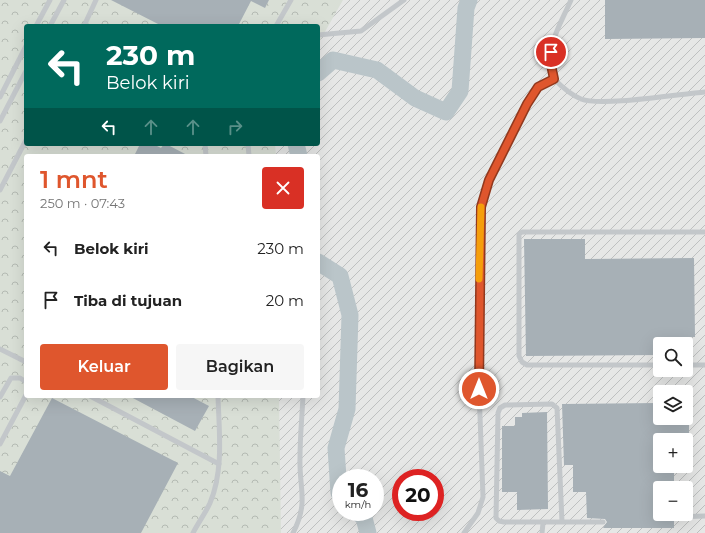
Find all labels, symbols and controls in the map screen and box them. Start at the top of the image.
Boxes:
pin [534,35,568,69]
text: 230 m [106,38,195,72]
icon: left [40,40,92,92]
icon: arrive [540,41,562,63]
text: Belok kiri [106,72,190,94]
icon: left [98,116,120,138]
icon: ahead [140,116,162,138]
icon: ahead [182,116,204,138]
icon: right [224,116,246,138]
text: 1 mnt [40,165,108,194]
button: close [262,167,304,209]
text: 250 m · 07:43 [40,195,125,211]
icon: left [40,237,62,259]
text: Belok kiri [74,239,149,258]
text: 230 m [257,239,304,258]
icon: arrive [40,289,62,311]
text: Tiba di tujuan [74,291,182,310]
text: 20 m [266,291,304,310]
map controls [653,337,693,521]
button: search [653,337,693,377]
button: Keluar [40,344,168,390]
button: Bagikan [176,344,304,390]
position arrow [458,368,500,410]
button: layers [653,385,693,425]
button: + [653,433,693,473]
speed limit sign: 20 [392,469,444,521]
text: 16 [348,478,368,502]
button: − [653,481,693,521]
text: km/h [345,498,371,511]

